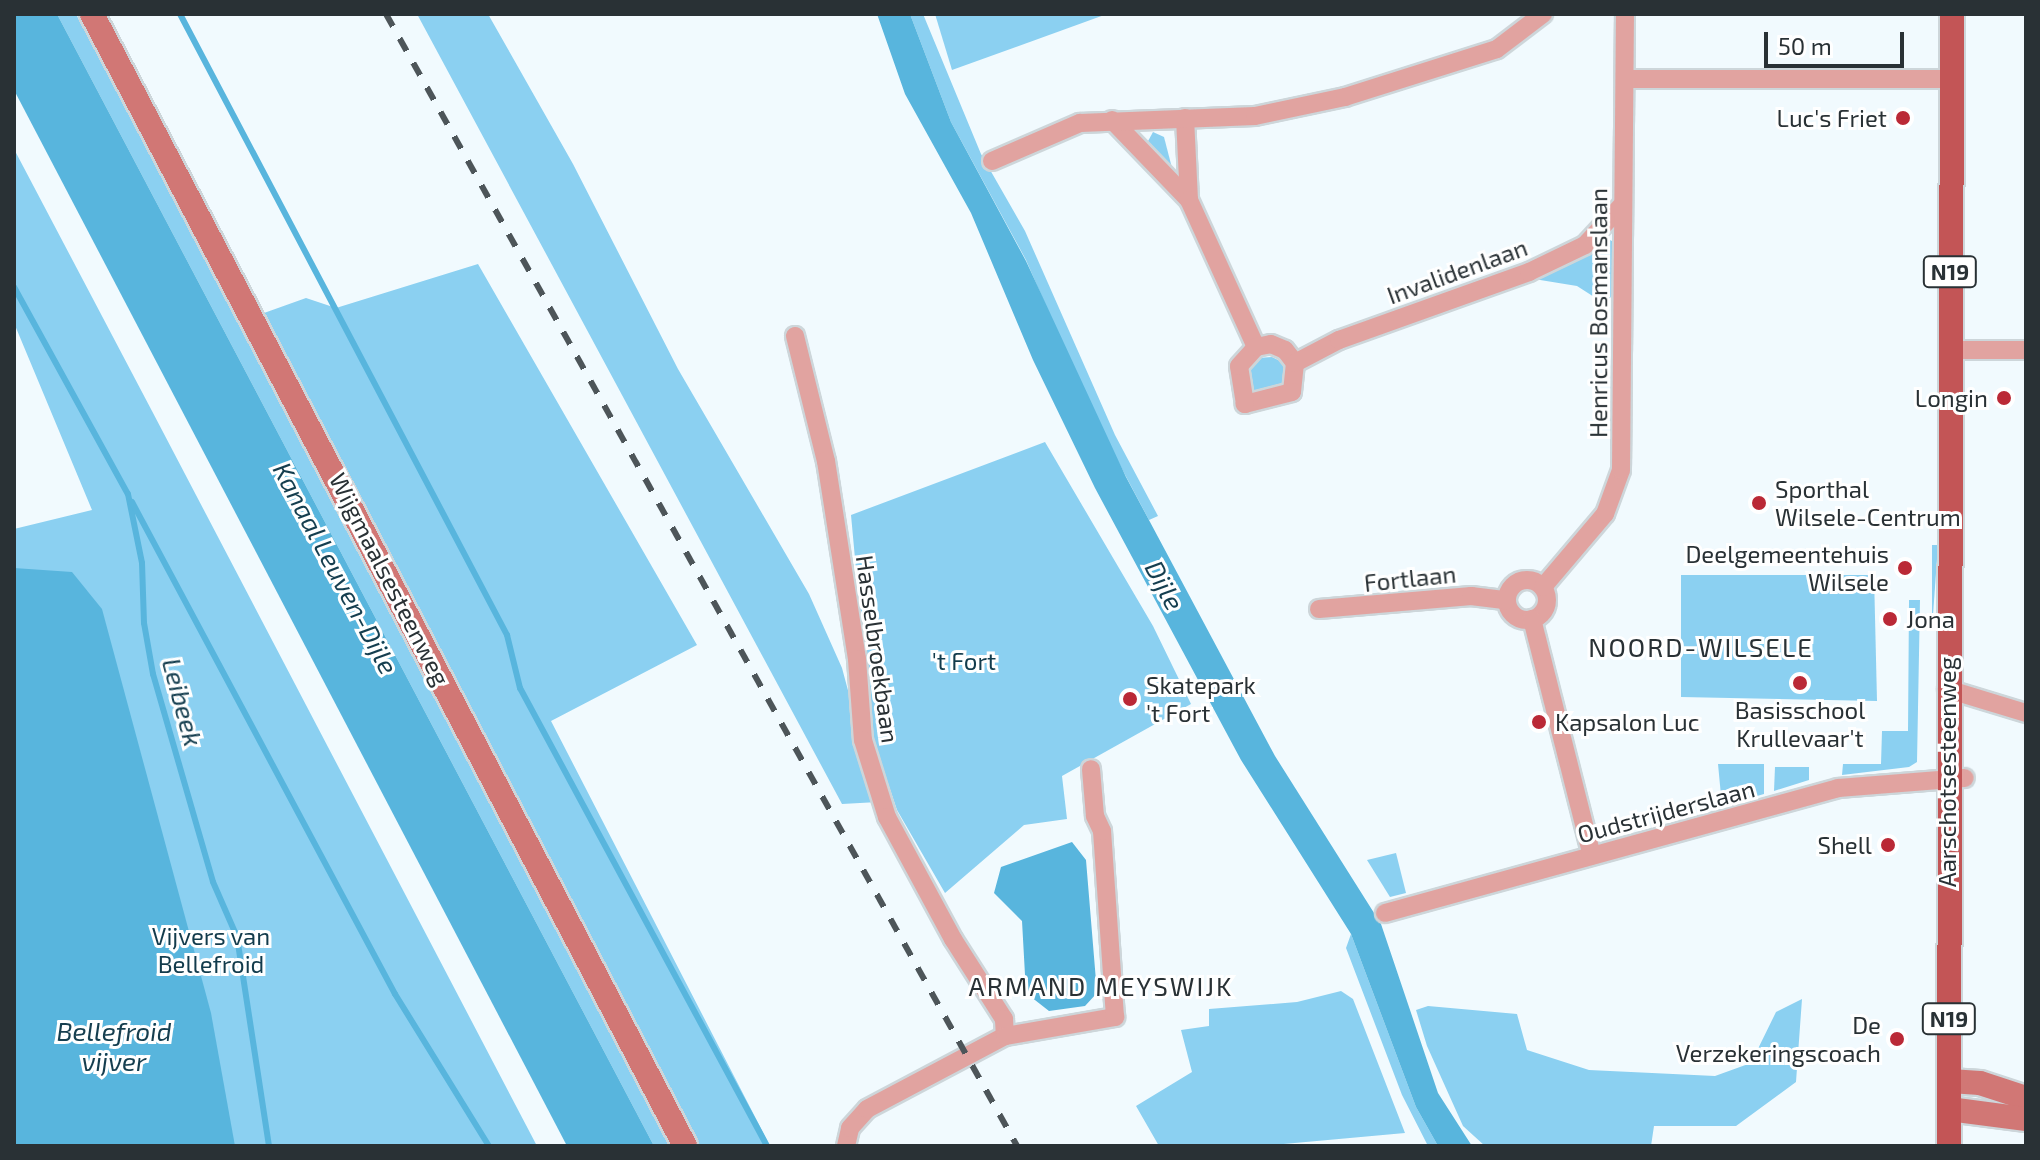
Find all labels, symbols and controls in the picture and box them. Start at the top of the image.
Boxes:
scale bar [1768,16,1908,66]
text: 50 m [1778,31,1832,60]
place label: Luc's Friet [1777,104,1887,132]
marker: Luc's Friet [1894,109,1912,127]
street label: Henricus Bosmanslaan [1584,188,1612,438]
street label: Invalidenlaan [1383,232,1531,310]
road number: N19 [1922,254,1978,290]
place label: Longin [1915,384,1988,412]
marker: Longin [1995,389,2013,407]
water label: Kanaal Leuven-Dijle [267,457,405,679]
street label: Wijgmaalsesteenweg [324,468,456,690]
place label: Sporthal Wilsele-Centrum [1775,475,1961,531]
marker: Sporthal Wilsele-Centrum [1750,494,1768,512]
place label: Deelgemeentehuis Wilsele [1685,540,1889,596]
street label: Hasselbroekbaan [851,553,905,745]
water label: Dijle [1139,555,1191,615]
street label: Fortlaan [1363,559,1457,597]
marker: Deelgemeentehuis Wilsele [1896,559,1914,577]
place label: Jona [1906,605,1955,633]
marker: Jona [1881,610,1899,628]
district label: NOORD-WILSELE [1588,631,1814,663]
park label: 't Fort [932,647,996,675]
water label: Leibeek [156,655,210,749]
street label: Aarschotsesteenweg [1933,657,1961,887]
place label: Skatepark 't Fort [1146,671,1256,727]
marker: Basisschool Krullevaar't [1791,674,1809,692]
marker: Skatepark 't Fort [1121,690,1139,708]
place label: Basisschool Krullevaar't [1735,696,1865,752]
place label: Kapsalon Luc [1555,708,1699,736]
marker: Kapsalon Luc [1530,713,1548,731]
street label: Oudstrijderslaan [1574,774,1758,848]
place label: Shell [1817,831,1872,859]
marker: Shell [1879,836,1897,854]
park label: Vijvers van Bellefroid [152,922,270,978]
district label: ARMAND MEYSWIJK [969,970,1233,1002]
road number: N19 [1921,1001,1977,1037]
place label: De Verzekeringscoach [1676,1011,1881,1067]
water label: Bellefroid vijver [56,1015,172,1076]
marker: De Verzekeringscoach [1888,1030,1906,1048]

